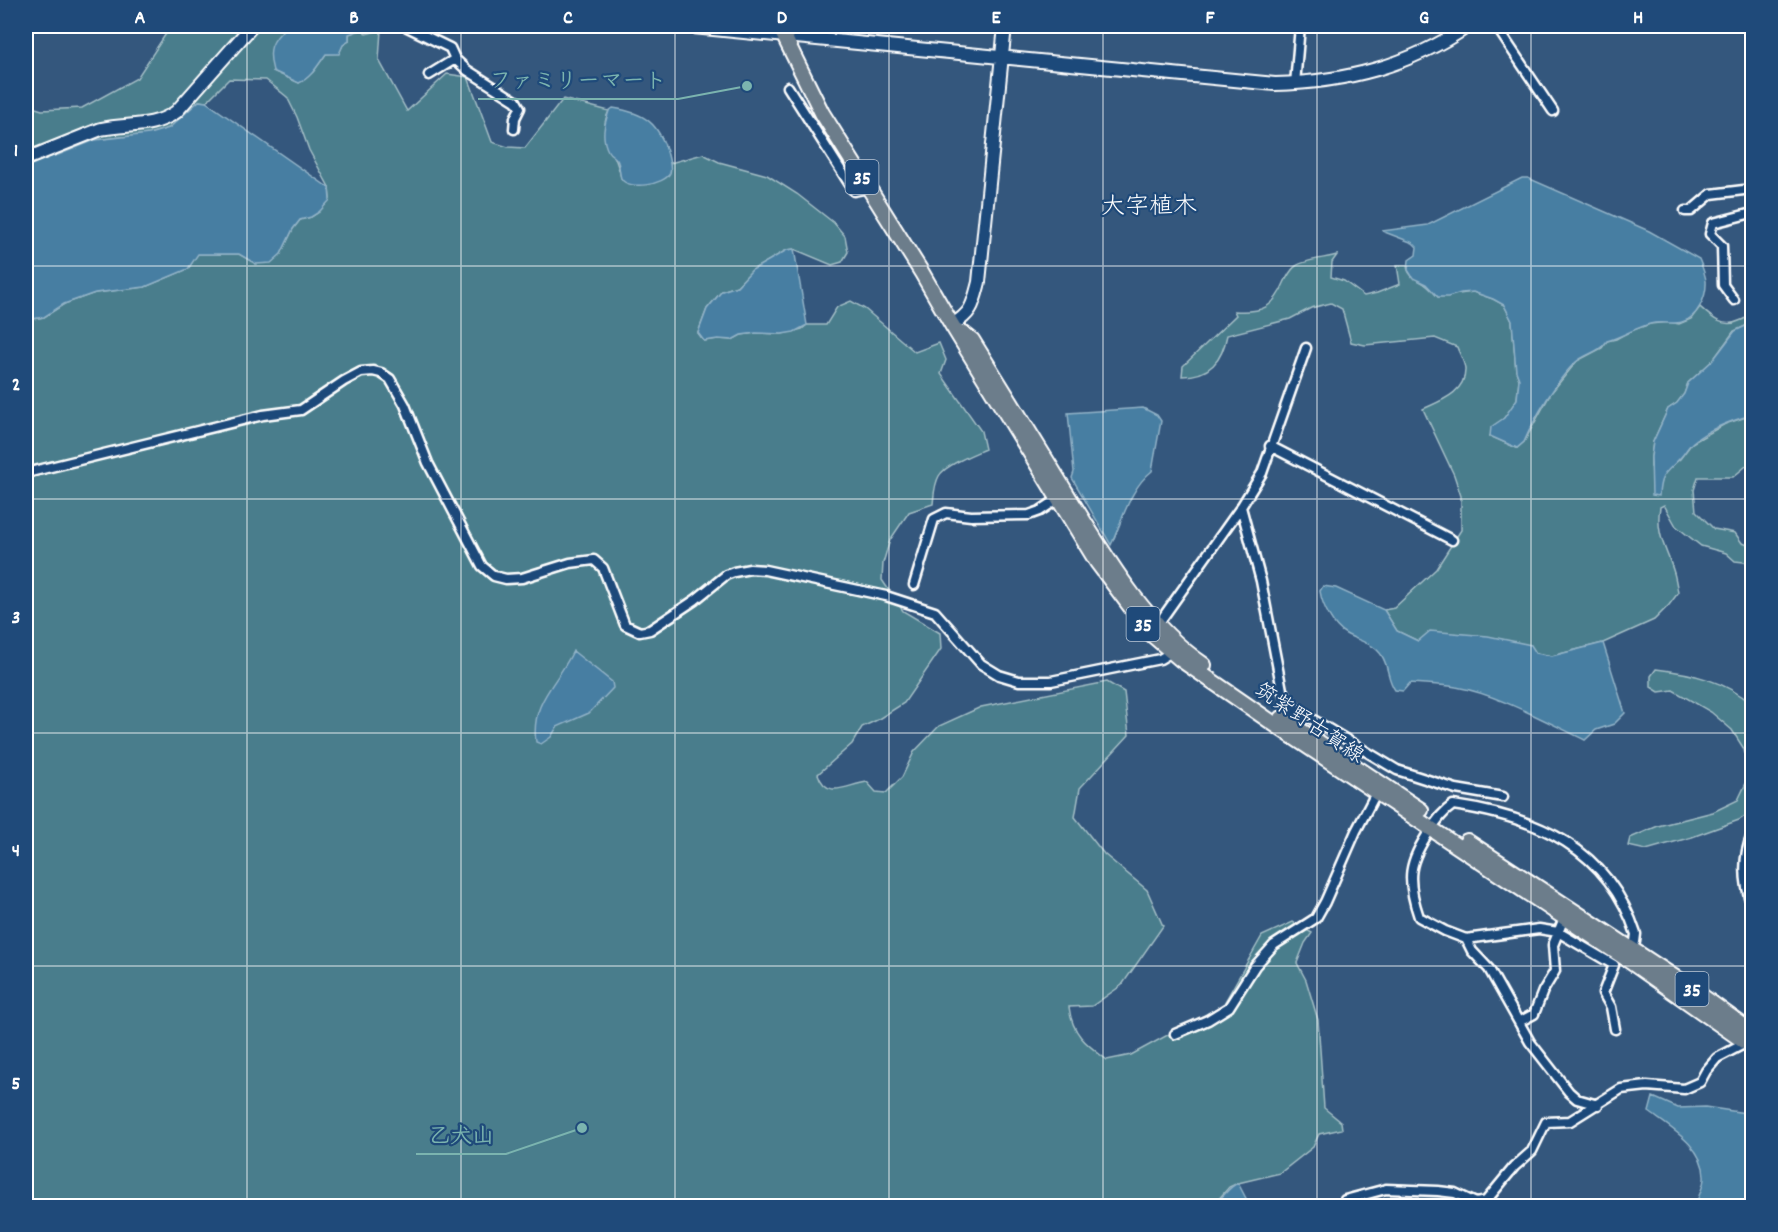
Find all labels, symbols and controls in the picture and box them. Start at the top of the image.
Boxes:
text: A [135,5,146,33]
text: B [349,5,359,33]
text: C [563,5,573,33]
text: D [777,5,788,33]
text: E [991,5,1001,33]
text: F [1206,5,1216,33]
text: G [1419,5,1429,33]
text: H [1633,5,1643,33]
callout: ファミリーマート [478,59,678,99]
text: ファミリーマート [490,67,666,98]
text: 1 [14,138,18,166]
road number: 35 [846,160,878,194]
district label: 大字植木 [1101,191,1197,225]
text: 2 [12,372,20,400]
text: 3 [12,605,20,633]
road number: 35 [1126,607,1160,641]
street label: 筑紫野古賀線 [1248,677,1369,772]
text: 4 [12,838,20,866]
road number: 35 [1676,972,1708,1006]
text: 5 [11,1071,21,1099]
callout: 乙犬山 [416,1114,506,1154]
text: 乙犬山 [428,1122,494,1153]

